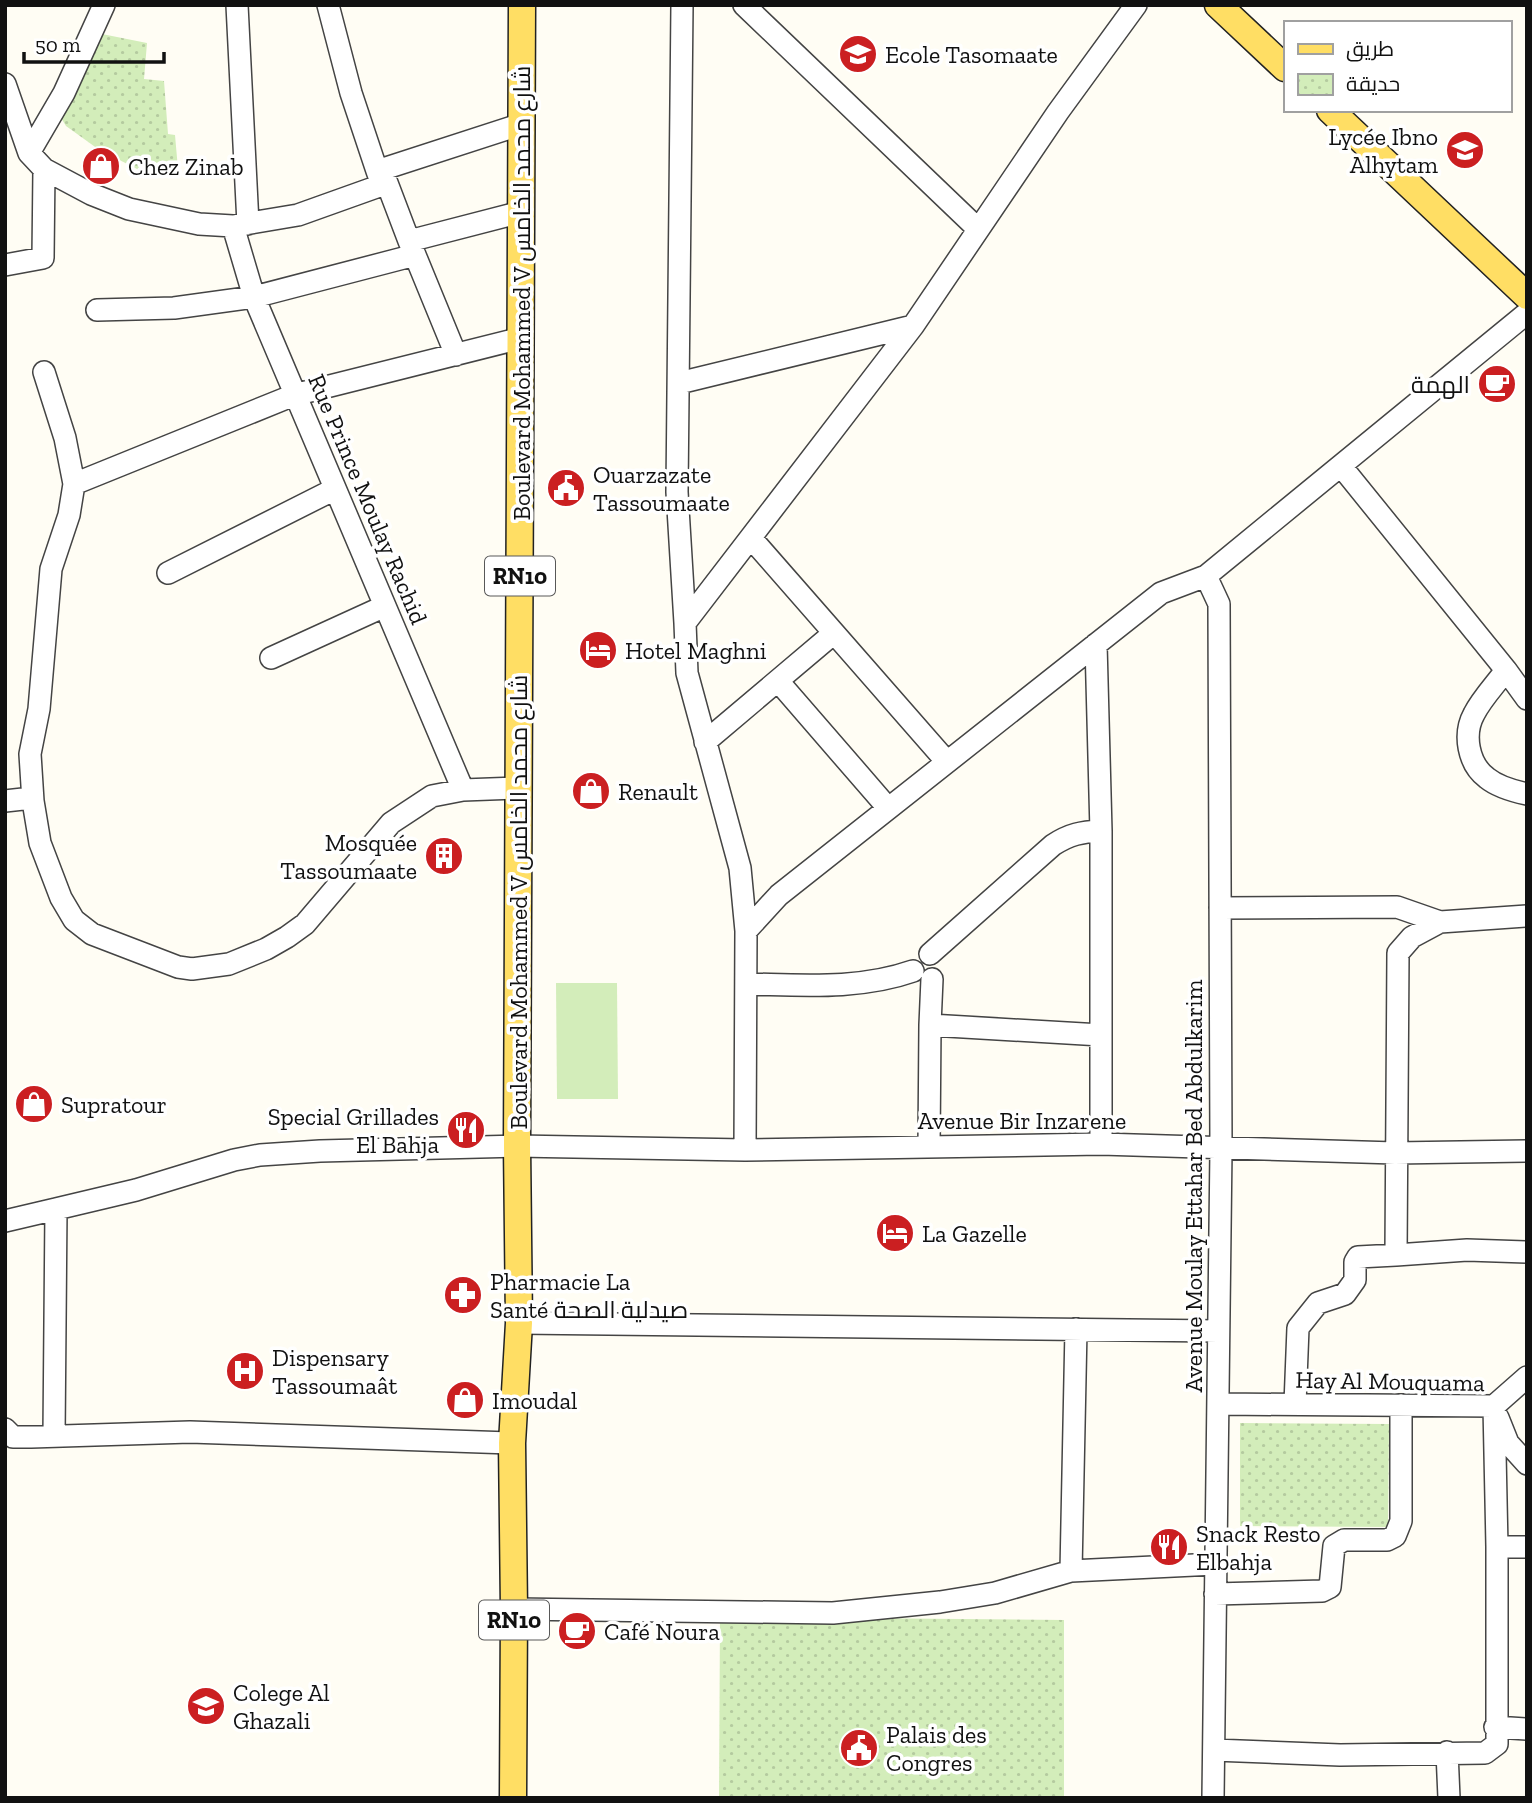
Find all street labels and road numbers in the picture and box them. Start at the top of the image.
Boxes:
street label: Boulevard Mohammed V شارع محمد الخامس [507,66,538,520]
street label: Rue Prince Moulay Rachid [302,370,434,628]
road number: RN10 [485,556,555,596]
street label: Boulevard Mohammed V شارع محمد الخامس [504,675,535,1129]
street label: Avenue Moulay Ettahar Bed Abdulkarim [1179,979,1208,1392]
street label: Avenue Bir Inzarene [918,1106,1126,1135]
street label: Hay Al Mouquama [1295,1365,1485,1397]
road number: RN10 [479,1600,549,1639]

